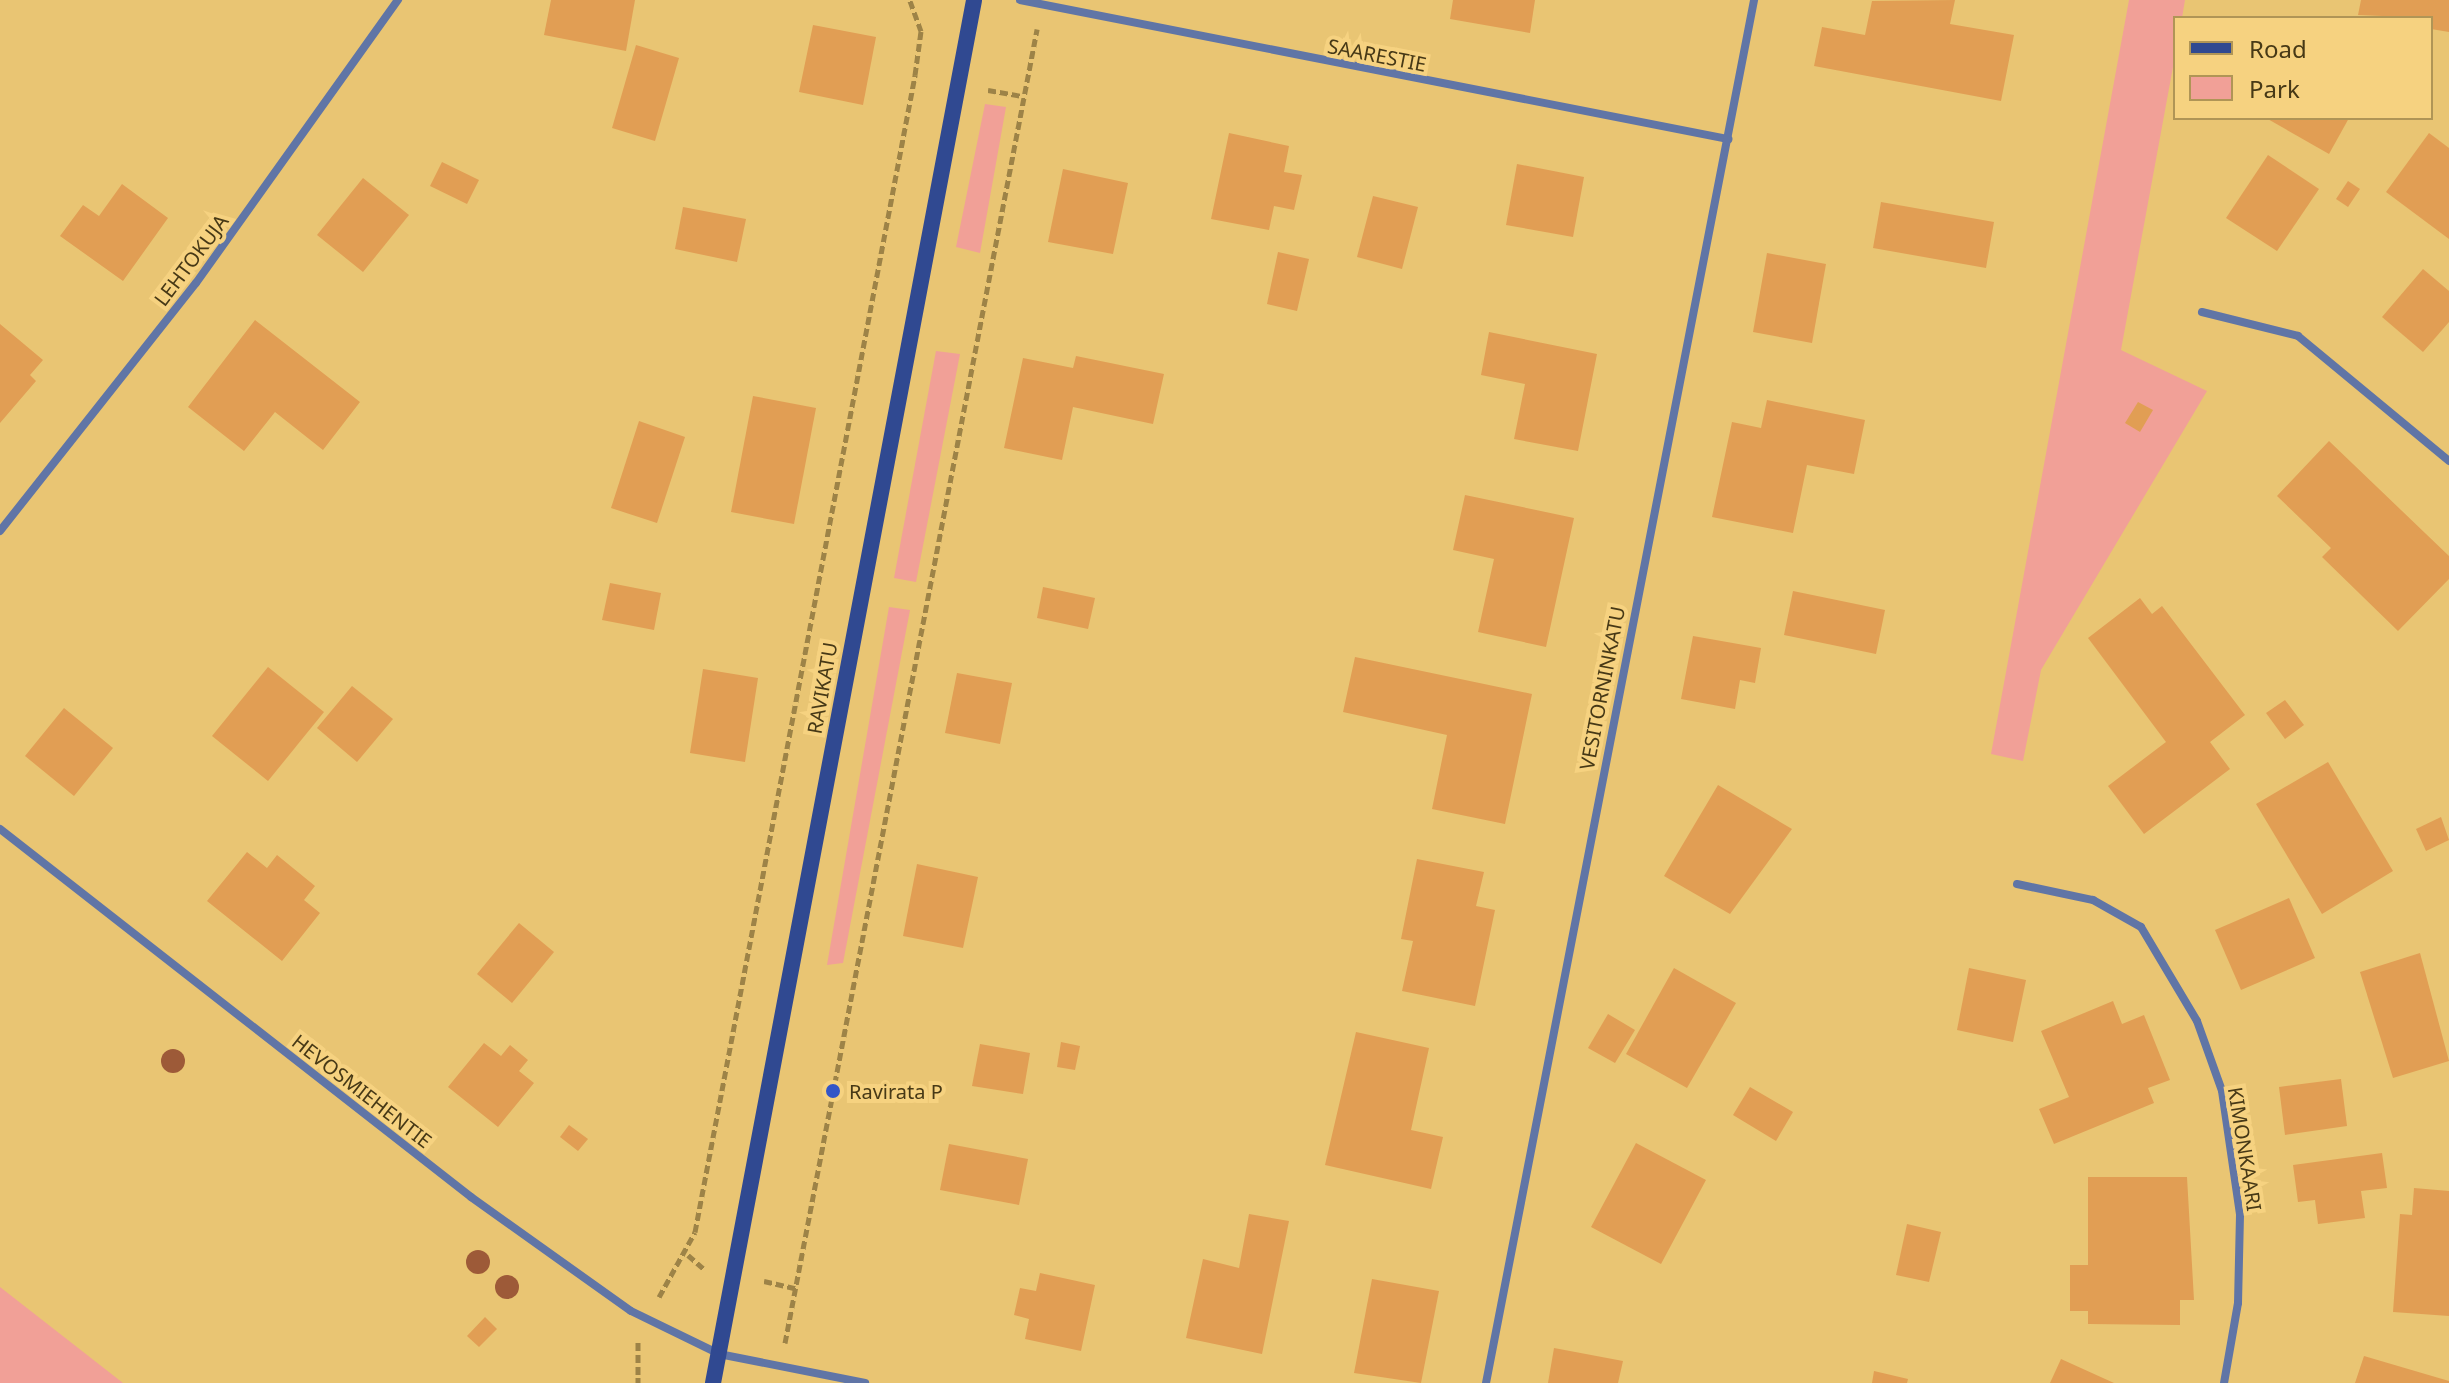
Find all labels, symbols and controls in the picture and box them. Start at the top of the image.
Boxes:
legend [2173,16,2433,120]
text: Road [2249,32,2307,65]
street label: SAARESTIE [1326,34,1428,76]
text: Park [2249,72,2300,105]
street label: LEHTOKUJA [149,210,233,310]
street label: VESITORNINKATU [1574,604,1630,772]
street label: RAVIKATU [802,640,842,736]
street label: HEVOSMIEHENTIE [287,1029,437,1153]
place label: Ravirata P [849,1079,943,1103]
marker: Ravirata P [824,1082,842,1100]
street label: KIMONKAARI [2223,1085,2267,1213]

